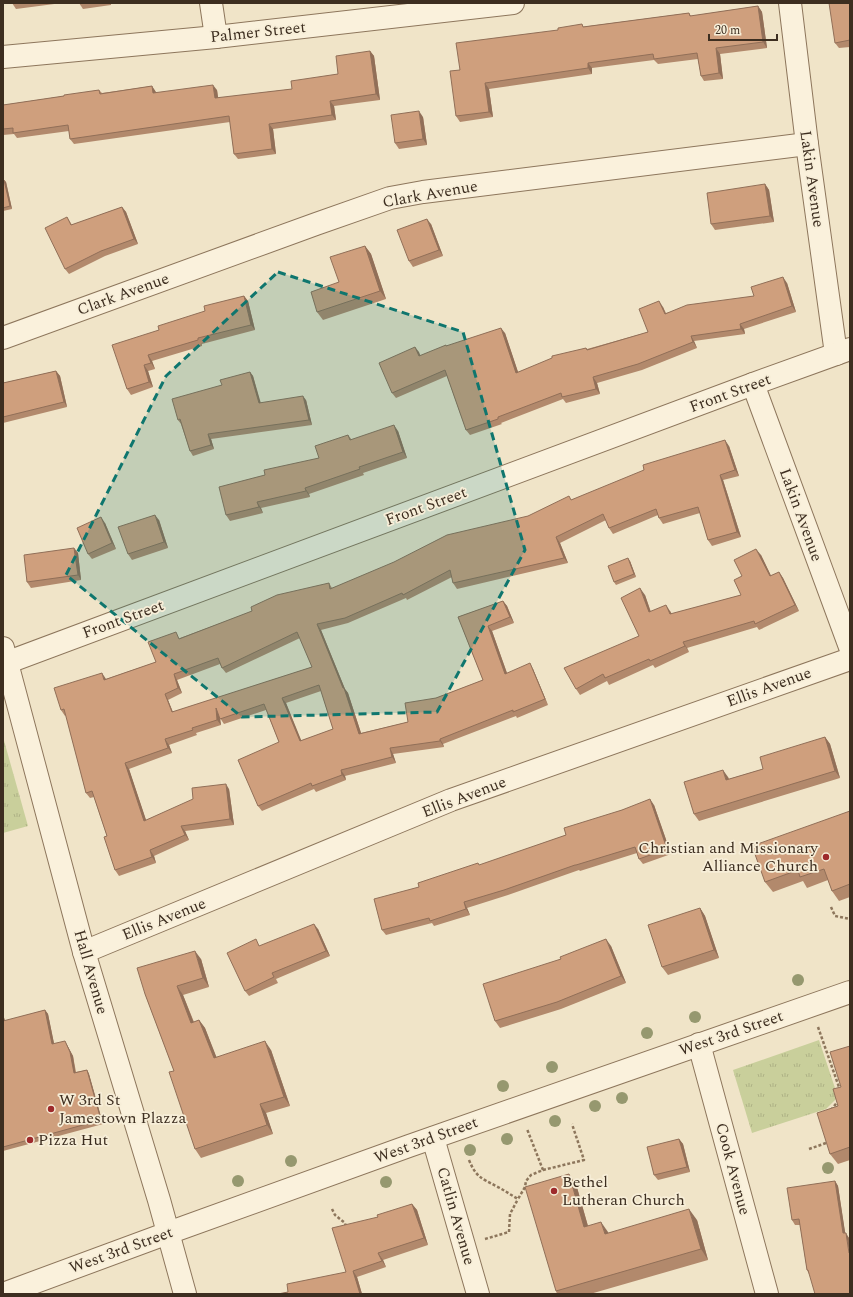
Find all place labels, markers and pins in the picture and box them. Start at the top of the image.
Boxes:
place label: Christian and Missionary Alliance Church [638,836,819,878]
marker: Christian and Missionary Alliance Church [821,852,831,862]
place label: W 3rd St Jamestown Plazza [59,1088,187,1130]
marker: W 3rd St Jamestown Plazza [46,1104,56,1114]
place label: Pizza Hut [38,1128,108,1152]
marker: Pizza Hut [25,1135,35,1145]
place label: Bethel Lutheran Church [562,1170,685,1212]
marker: Bethel Lutheran Church [549,1186,559,1196]

